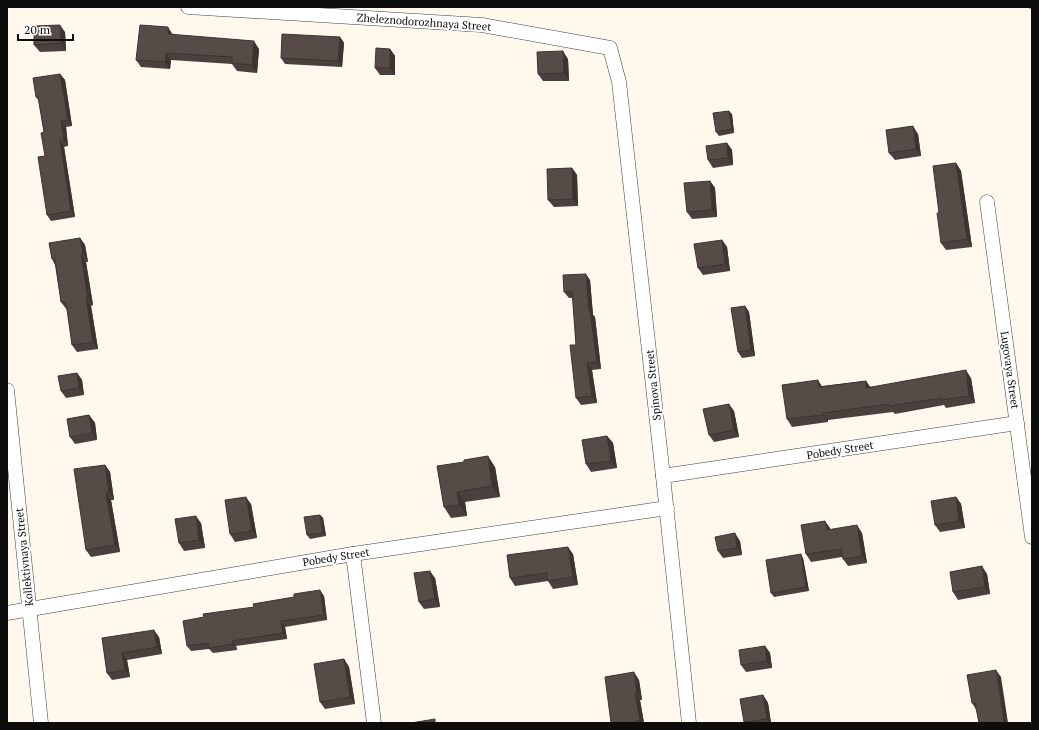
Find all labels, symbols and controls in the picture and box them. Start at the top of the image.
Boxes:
street label: Zheleznodorozhnaya Street [356,10,492,34]
scale bar [18,16,73,42]
text: 20 m [24,22,51,37]
street label: Lugovaya Street [998,330,1022,410]
street label: Spinova Street [642,349,664,421]
street label: Pobedy Street [806,438,874,462]
street label: Kollektivnaya Street [12,507,36,607]
street label: Pobedy Street [302,545,370,569]

